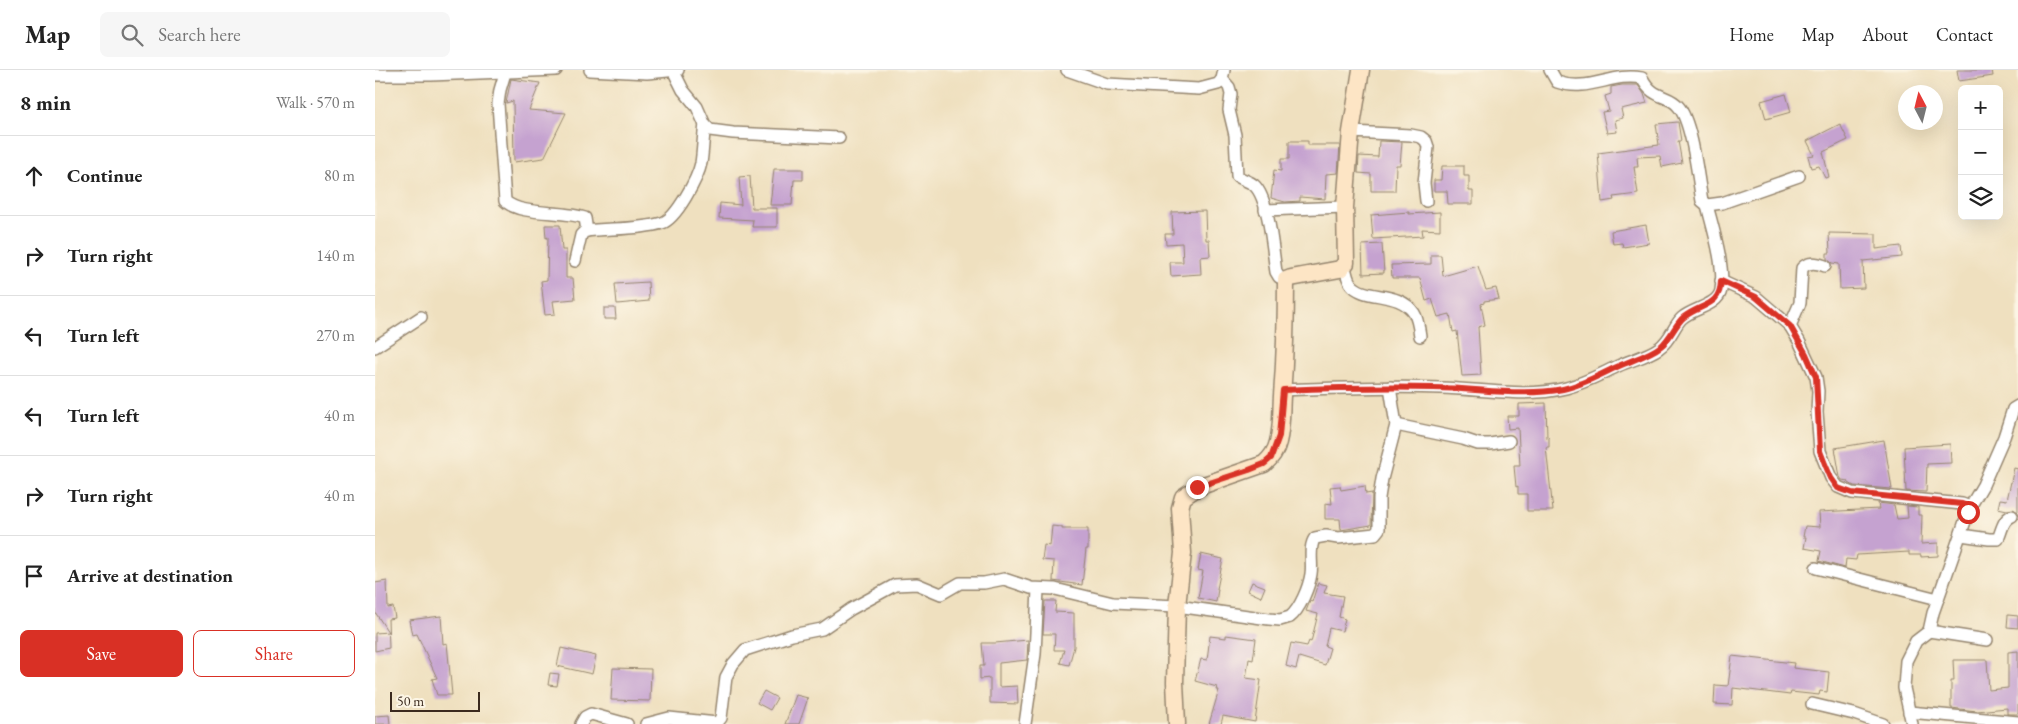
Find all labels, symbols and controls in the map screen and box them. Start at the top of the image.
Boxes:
search box [100,12,450,57]
text: Map [25,19,70,50]
icon: search [118,21,146,49]
text: Search here [158,22,241,47]
text: Home [1729,23,1774,46]
text: Map [1802,23,1834,46]
text: About [1862,23,1908,46]
text: Contact [1936,23,1993,46]
north arrow [1898,85,1943,130]
map controls [1958,85,2003,220]
button: + [1958,85,2003,130]
text: 8 min [20,89,71,116]
text: Walk · 570 m [276,92,355,113]
button: − [1958,130,2003,175]
icon: ahead [20,162,48,190]
text: Continue [67,163,142,188]
text: 80 m [324,165,355,186]
button: layers [1958,175,2003,220]
icon: right [20,242,48,270]
text: Turn right [67,243,153,268]
text: 140 m [316,245,355,266]
icon: left [20,322,48,350]
text: Turn left [67,323,139,348]
text: 270 m [316,325,355,346]
icon: left [20,402,48,430]
text: Turn left [67,403,139,428]
text: 40 m [324,405,355,426]
route end [1186,476,1209,499]
icon: right [20,482,48,510]
text: Turn right [67,483,153,508]
text: 40 m [324,485,355,506]
route start [1957,501,1980,524]
icon: arrive [20,562,48,590]
text: Arrive at destination [67,563,233,588]
button: Save [20,630,183,677]
button: Share [193,630,355,677]
scale bar [390,689,480,712]
text: 50 m [397,692,424,710]

